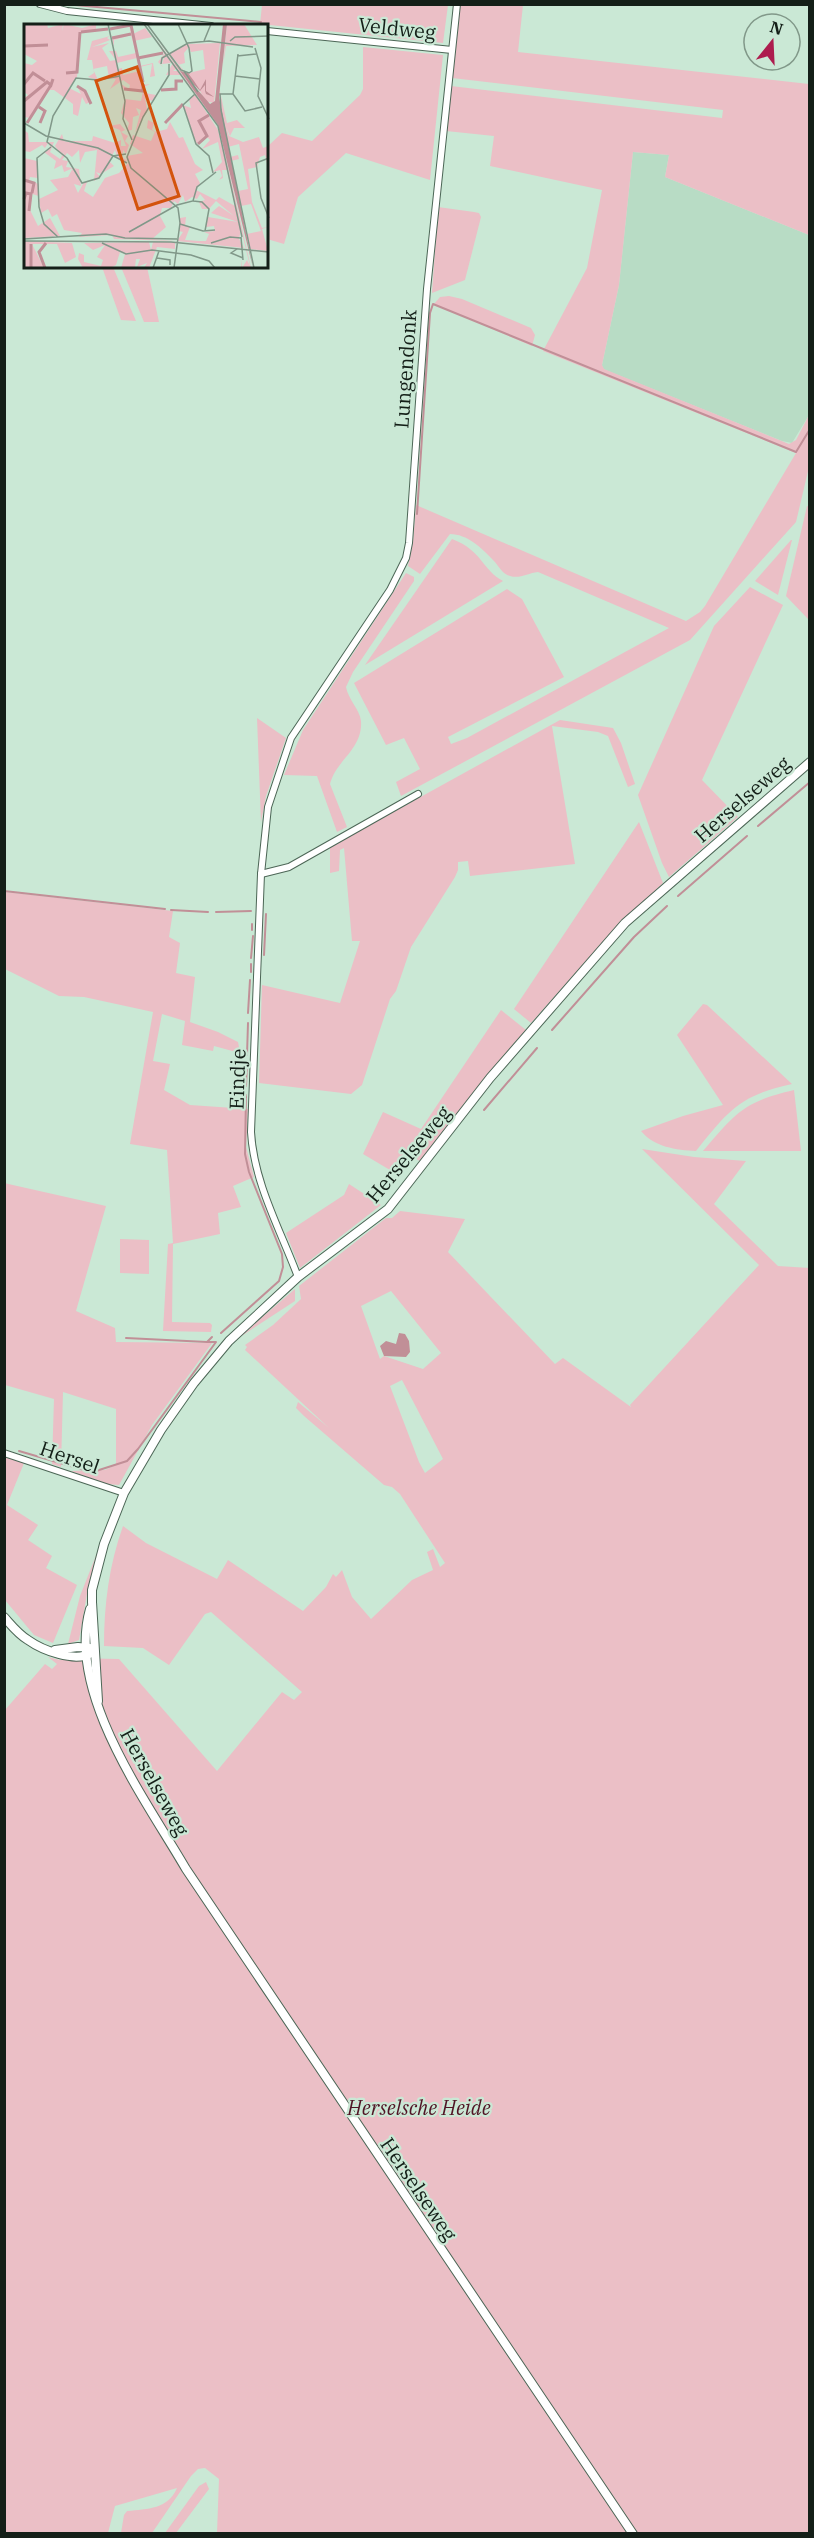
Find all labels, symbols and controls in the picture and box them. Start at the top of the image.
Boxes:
street label: Veldweg [357,10,437,46]
north arrow [742,12,802,72]
text: N [768,16,786,39]
inset map [24,24,268,268]
street label: Lungendonk [387,308,423,429]
street label: Herselseweg [688,750,796,848]
street label: Eindje [222,1048,252,1110]
street label: Herselseweg [359,1100,457,1208]
street label: Hersel [36,1434,104,1480]
street label: Herselseweg [114,1723,196,1841]
park label: Herselsche Heide [346,2094,491,2121]
street label: Herselseweg [374,2132,464,2246]

